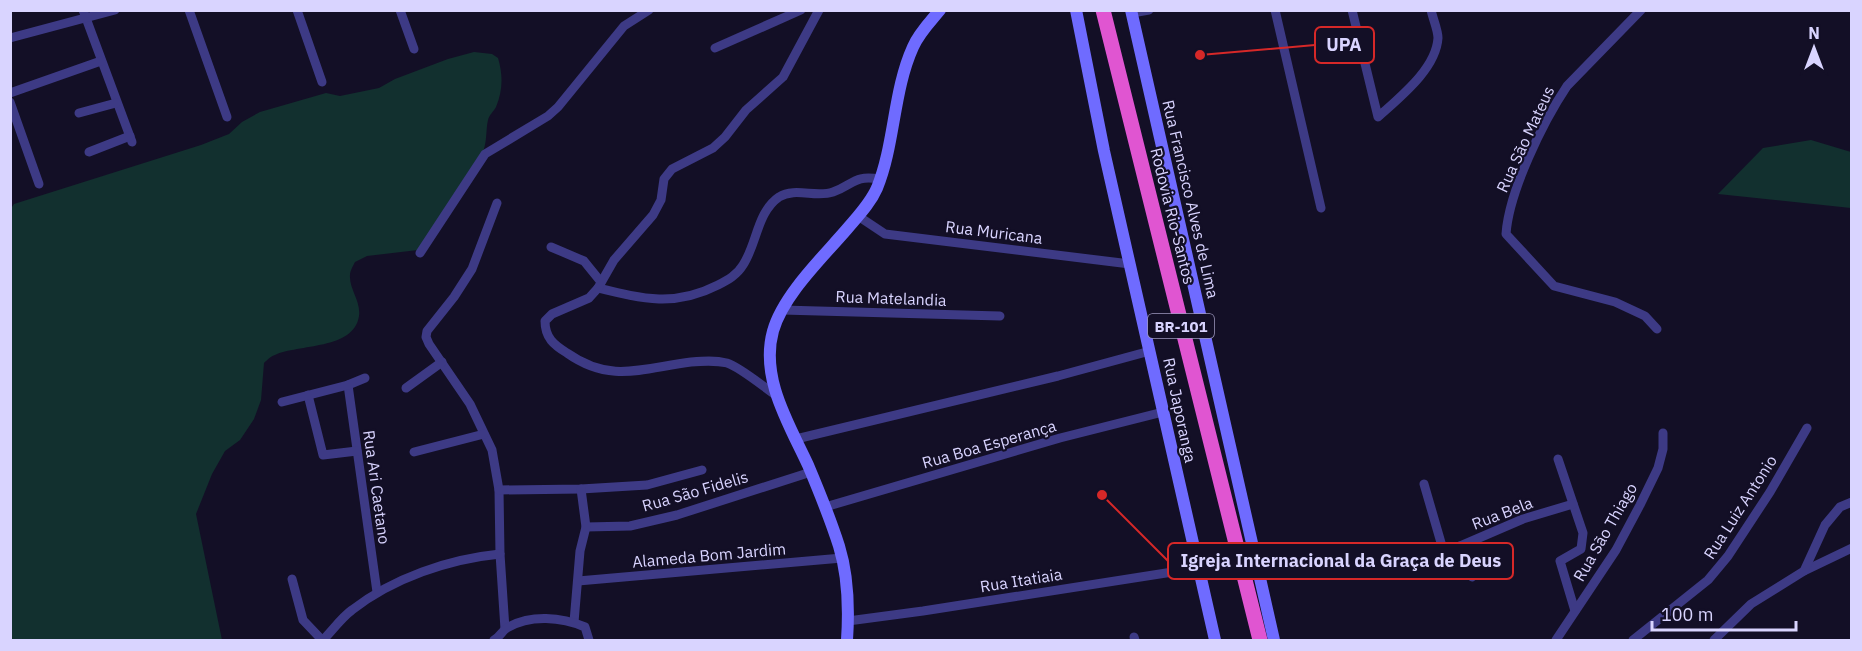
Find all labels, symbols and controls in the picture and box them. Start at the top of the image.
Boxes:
north arrow [1784,18,1844,78]
text: N [1808,23,1820,43]
callout: UPA [1315,27,1374,63]
text: UPA [1326,33,1362,56]
street label: Rua São Mateus [1492,83,1558,195]
street label: Rua Francisco Alves de Lima [1158,98,1224,301]
street label: Rodovia Rio-Santos [1146,146,1200,286]
street label: Rua Muricana [944,216,1044,248]
street label: Rua Matelandia [835,286,947,310]
road number: BR-101 [1148,314,1214,338]
street label: Rua Japoranga [1159,356,1201,465]
street label: Rua Boa Esperança [920,415,1059,473]
street label: Rua Ari Caetano [359,429,395,545]
street label: Rua Luiz Antonio [1699,451,1781,563]
street label: Rua São Fidelis [640,466,750,516]
street label: Rua São Thiago [1569,479,1641,585]
street label: Rua Bela [1469,492,1536,534]
street label: Alameda Bom Jardim [631,538,787,572]
callout: Igreja Internacional da Graça de Deus [1168,543,1513,579]
text: Igreja Internacional da Graça de Deus [1181,549,1501,572]
street label: Rua Itatiaia [978,564,1064,596]
scale bar [1652,594,1796,632]
text: 100 m [1661,603,1713,626]

